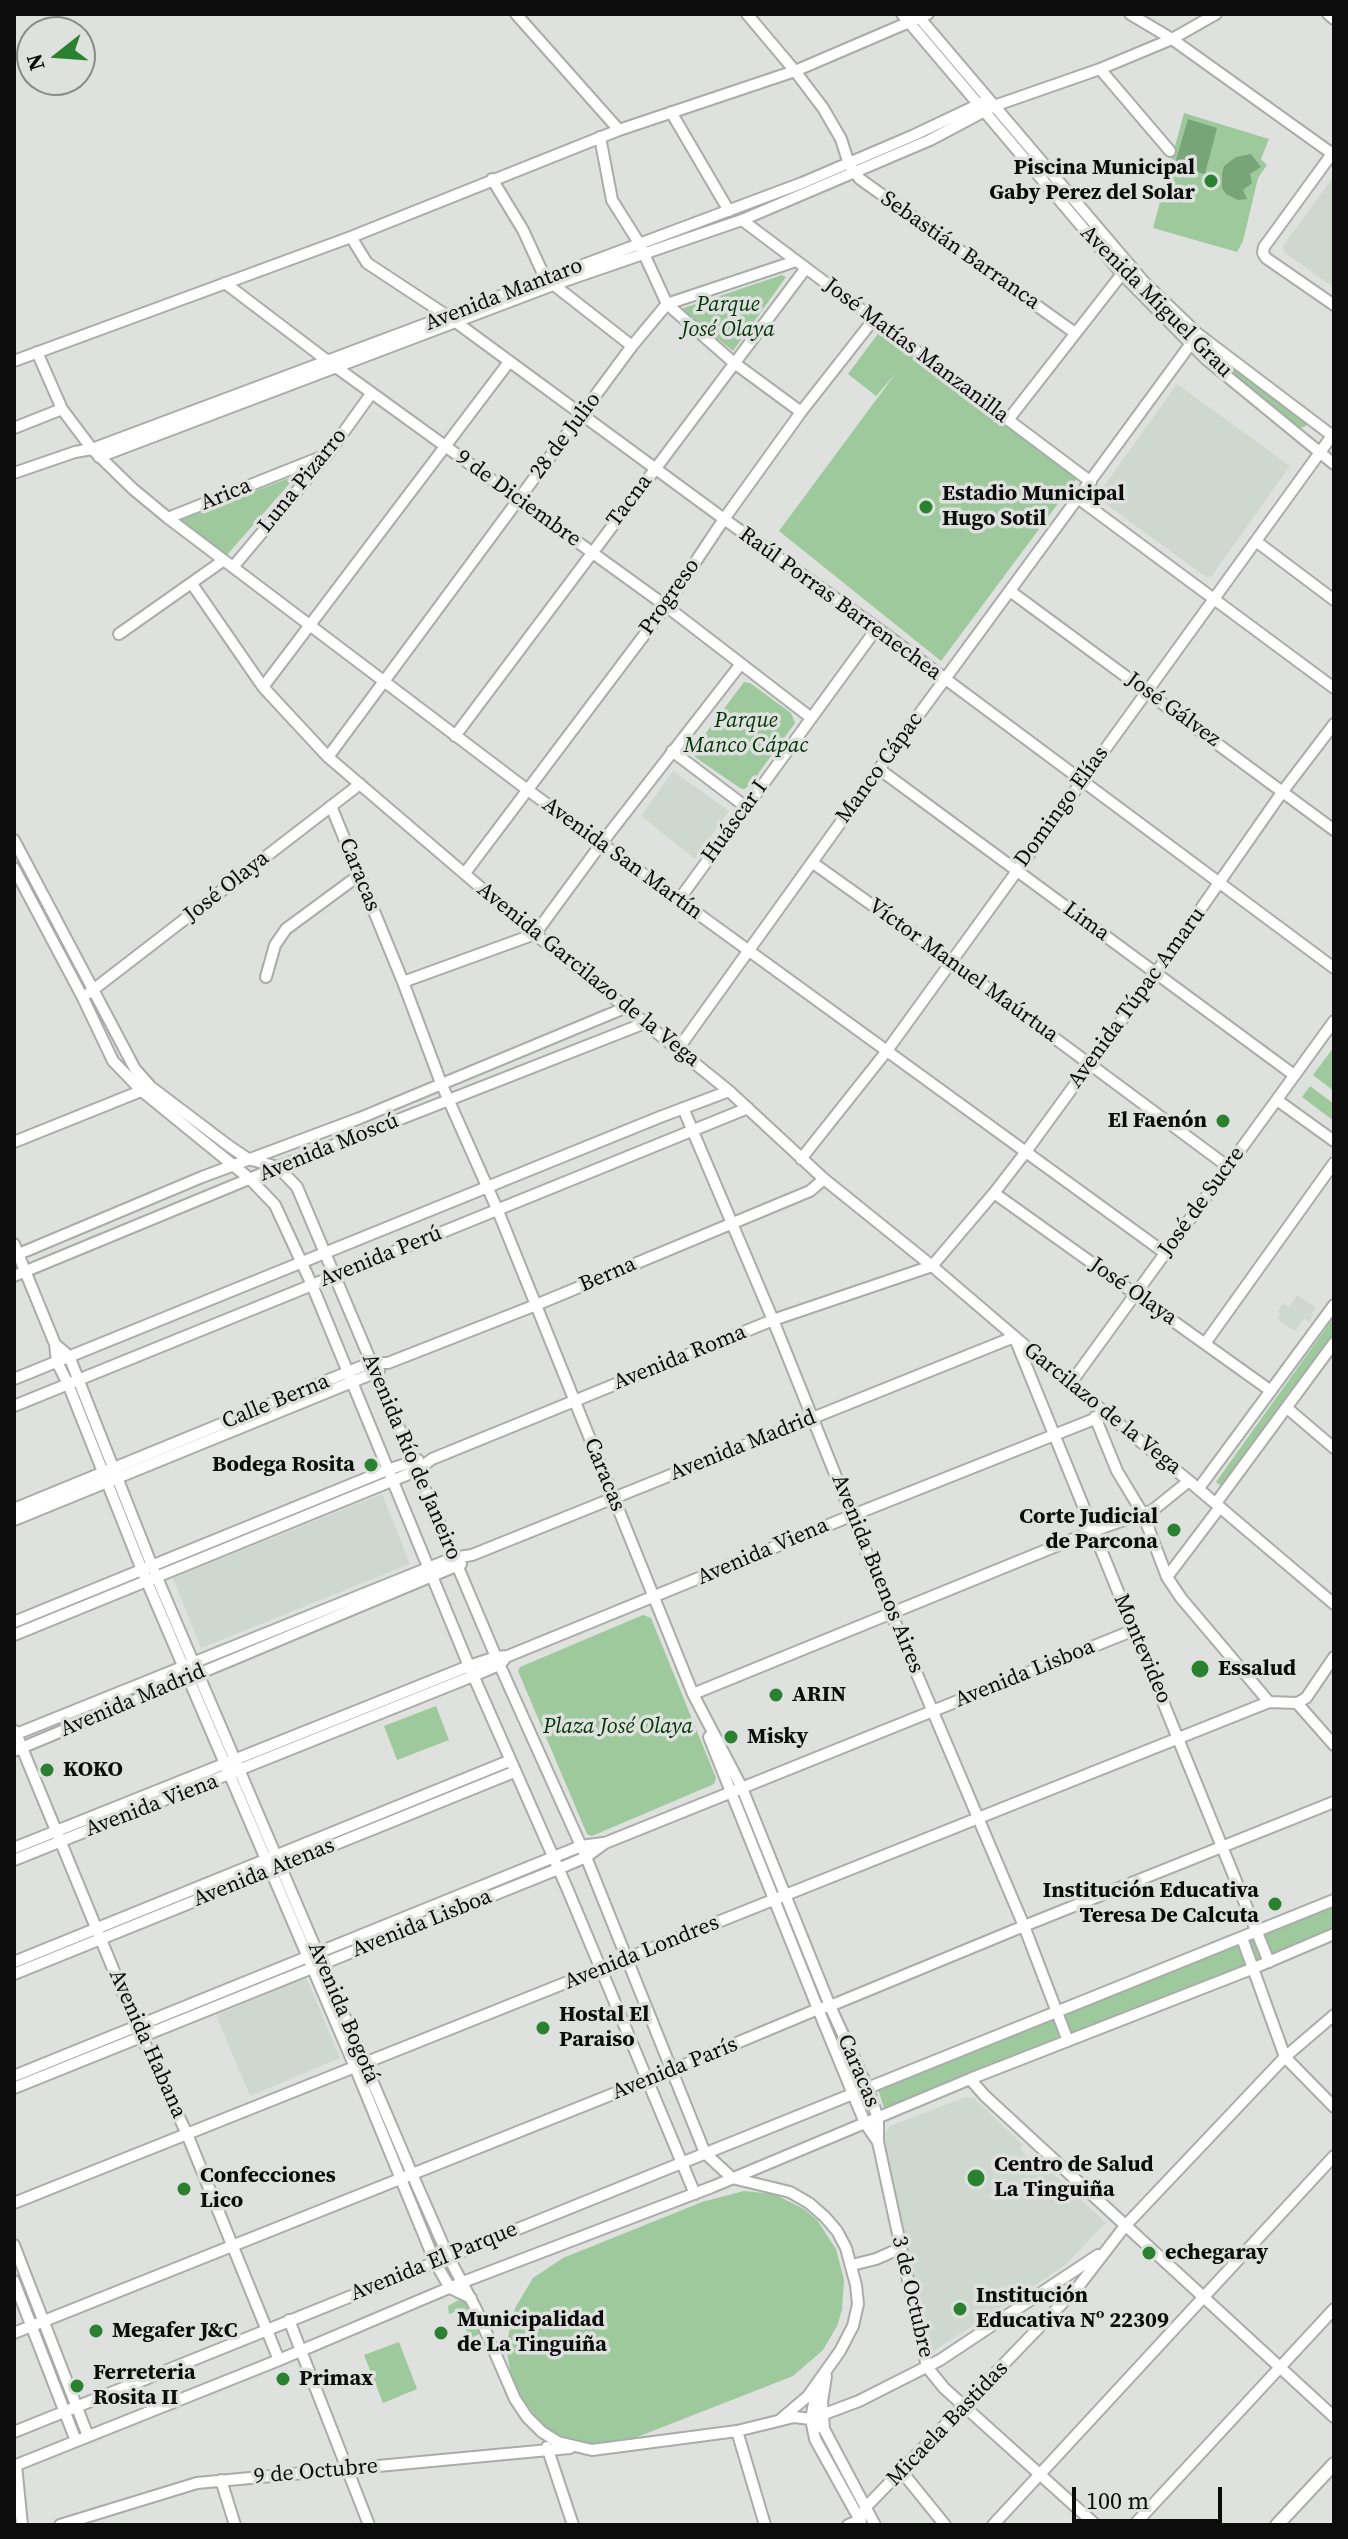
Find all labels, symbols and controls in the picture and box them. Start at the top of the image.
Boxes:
north arrow [16,16,96,96]
text: N [18,50,52,74]
place label: Piscina Municipal Gaby Perez del Solar [989,155,1195,206]
marker: Piscina Municipal Gaby Perez del Solar [1202,172,1220,190]
street label: Sebastián Barranca [875,186,1045,316]
street label: Avenida Miguel Grau [1074,220,1238,384]
street label: Avenida Mantaro [421,253,587,337]
street label: José Matías Manzanilla [818,273,1014,429]
park label: Parque José Olaya [681,292,775,344]
street label: 28 de Julio [525,388,607,484]
street label: Luna Pizarro [253,424,353,538]
street label: 9 de Diciembre [450,445,586,553]
street label: Tacna [602,470,658,532]
street label: Arica [197,473,255,517]
place label: Estadio Municipal Hugo Sotil [942,481,1125,532]
marker: Estadio Municipal Hugo Sotil [917,498,935,516]
street label: Raúl Porras Barrenechea [734,522,946,686]
street label: Progreso [634,554,706,640]
street label: José Gálvez [1121,667,1225,753]
street label: Manco Cápac [831,707,929,829]
park label: Parque Manco Cápac [684,708,808,760]
street label: Domingo Elías [1009,741,1115,873]
street label: Huáscar I [696,776,774,868]
street label: Avenida San Martín [537,792,707,926]
street label: Caracas [332,834,386,916]
street label: José Olaya [179,846,275,928]
street label: Avenida Garcilazo de la Vega [471,877,705,1073]
street label: Víctor Manuel Maúrtua [863,893,1063,1049]
street label: Lima [1058,896,1114,948]
street label: Avenida Túpac Amaru [1063,903,1211,1093]
street label: Avenida Moscú [255,1108,403,1188]
place label: El Faenón [1108,1108,1207,1134]
marker: El Faenón [1214,1112,1232,1130]
street label: José de Sucre [1153,1142,1251,1262]
street label: Avenida Perú [316,1221,446,1293]
street label: Berna [576,1251,640,1299]
street label: José Olaya [1084,1252,1182,1332]
street label: Avenida Roma [610,1319,750,1397]
street label: Garcilazo de la Vega [1018,1337,1186,1481]
street label: Avenida Río de Janeiro [356,1350,466,1564]
street label: Calle Berna [218,1369,334,1435]
street label: Avenida Madrid [666,1405,820,1487]
street label: Caracas [577,1434,631,1516]
place label: Bodega Rosita [212,1452,355,1478]
marker: Bodega Rosita [362,1456,380,1474]
street label: Avenida Buenos Aires [825,1471,929,1677]
place label: Corte Judicial de Parcona [1019,1504,1158,1556]
street label: Avenida Viena [693,1512,833,1592]
marker: Corte Judicial de Parcona [1165,1521,1183,1539]
street label: Montevideo [1107,1590,1177,1708]
street label: Avenida Lisboa [951,1634,1099,1714]
place label: Essalud [1218,1656,1296,1682]
marker: Essalud [1189,1658,1211,1680]
street label: Avenida Madrid [56,1659,210,1743]
place label: ARIN [792,1682,846,1708]
marker: ARIN [767,1686,785,1704]
park label: Plaza José Olaya [543,1714,693,1740]
place label: Misky [747,1724,808,1750]
marker: Misky [722,1728,740,1746]
place label: KOKO [63,1757,123,1783]
marker: KOKO [38,1761,56,1779]
street label: Avenida Viena [82,1769,222,1843]
street label: Avenida Atenas [189,1833,339,1913]
place label: Institución Educativa Teresa De Calcuta [1043,1878,1259,1930]
street label: Avenida Lisboa [348,1884,496,1964]
marker: Institución Educativa Teresa De Calcuta [1266,1895,1284,1913]
street label: Avenida Londres [561,1910,723,1996]
street label: Avenida Bogotá [301,1938,385,2088]
street label: Avenida Habana [102,1966,192,2122]
place label: Hostal El Paraiso [559,2002,649,2054]
marker: Hostal El Paraiso [534,2019,552,2037]
street label: Caracas [831,2031,885,2111]
street label: Avenida París [608,2032,742,2106]
place label: Centro de Salud La Tinguiña [994,2152,1154,2204]
place label: Confecciones Lico [200,2163,336,2214]
marker: Centro de Salud La Tinguiña [965,2167,987,2189]
marker: Confecciones Lico [175,2180,193,2198]
street label: Avenida El Parque [347,2216,521,2308]
street label: 3 de Octubre [885,2234,939,2360]
place label: echegaray [1165,2240,1268,2266]
marker: echegaray [1140,2244,1158,2262]
place label: Institución Educativa Nº 22309 [976,2283,1169,2334]
marker: Institución Educativa Nº 22309 [951,2300,969,2318]
place label: Municipalidad de La Tinguiña [457,2307,607,2358]
place label: Megafer J&C [112,2318,237,2344]
marker: Megafer J&C [87,2322,105,2340]
marker: Municipalidad de La Tinguiña [432,2324,450,2342]
street label: Micaela Bastidas [882,2356,1014,2492]
place label: Ferreteria Rosita II [93,2360,196,2412]
place label: Primax [299,2366,373,2392]
marker: Primax [274,2370,292,2388]
marker: Ferreteria Rosita II [68,2377,86,2395]
street label: 9 de Octubre [253,2453,379,2491]
scale bar [1076,2471,1226,2521]
text: 100 m [1086,2484,1149,2517]

